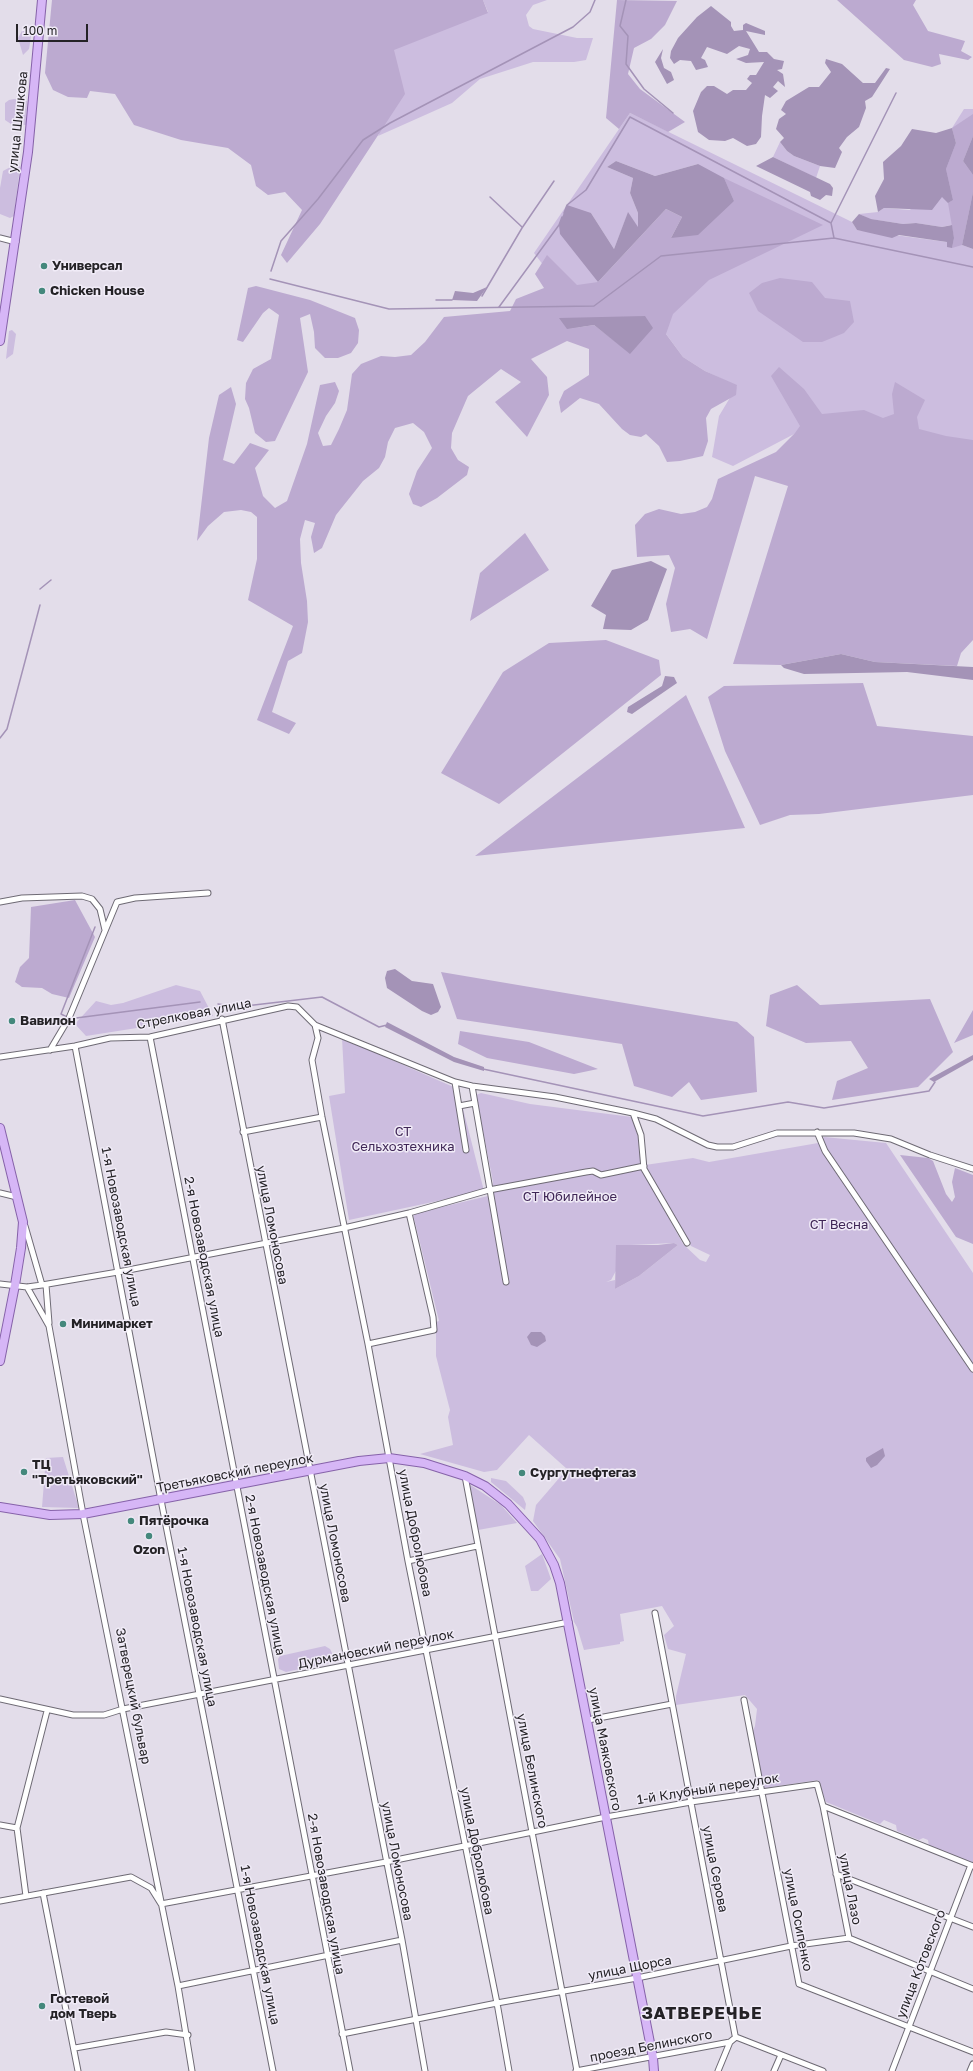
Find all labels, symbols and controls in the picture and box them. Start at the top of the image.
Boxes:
scale bar [18,16,90,42]
text: 100 m [23,23,57,38]
street label: улица Шишкова [5,70,31,174]
place label: Универсал [52,258,123,274]
marker: Универсал [39,261,49,271]
place label: Chicken House [50,283,145,299]
marker: Chicken House [37,286,47,296]
street label: Стрелковая улица [135,995,253,1033]
place label: Вавилон [20,1013,76,1029]
marker: Вавилон [7,1016,17,1026]
park label: СТ Сельхозтехника [351,1124,455,1155]
street label: 1-я Новозаводская улица [98,1146,144,1308]
street label: улица Ломоносова [253,1164,291,1286]
street label: 2-я Новозаводская улица [181,1175,227,1339]
park label: СТ Юбилейное [523,1189,617,1205]
park label: СТ Весна [810,1217,868,1233]
place label: Минимаркет [71,1316,153,1332]
marker: Минимаркет [58,1319,68,1329]
street label: Третьяковский переулок [155,1450,315,1496]
place label: ТЦ "Третьяковский" [32,1457,143,1488]
place label: Сургутнефтегаз [530,1465,636,1481]
marker: ТЦ "Третьяковский" [19,1467,29,1477]
street label: улица Добролюбова [395,1468,435,1598]
marker: Сургутнефтегаз [517,1468,527,1478]
street label: улица Ломоносова [316,1482,354,1604]
street label: 2-я Новозаводская улица [242,1493,288,1657]
place label: Пятёрочка [139,1513,209,1529]
marker: Пятёрочка [126,1516,136,1526]
marker: Ozon [144,1531,154,1541]
place label: Ozon [133,1542,165,1558]
street label: 1-я Новозаводская улица [174,1546,220,1708]
street label: Затверецкий бульвар [112,1626,154,1766]
street label: Дурмановский переулок [297,1626,455,1672]
street label: улица Маяковского [585,1686,625,1812]
street label: улица Белинского [513,1712,551,1830]
street label: 1-й Клубный переулок [636,1770,780,1808]
street label: улица Добролюбова [457,1786,497,1916]
street label: улица Ломоносова [378,1800,416,1922]
street label: 2-я Новозаводская улица [304,1812,348,1976]
street label: улица Серова [699,1824,731,1914]
street label: улица Лазо [835,1852,865,1926]
street label: 1-я Новозаводская улица [237,1864,283,2026]
street label: улица Осипенко [780,1867,816,1973]
street label: улица Котовского [893,1908,949,2020]
street label: улица Щорса [587,1952,673,1984]
place label: Гостевой дом Тверь [50,1991,117,2022]
marker: Гостевой дом Тверь [37,2001,47,2011]
district label: ЗАТВЕРЕЧЬЕ [641,2004,763,2024]
street label: проезд Белинского [588,2026,714,2066]

